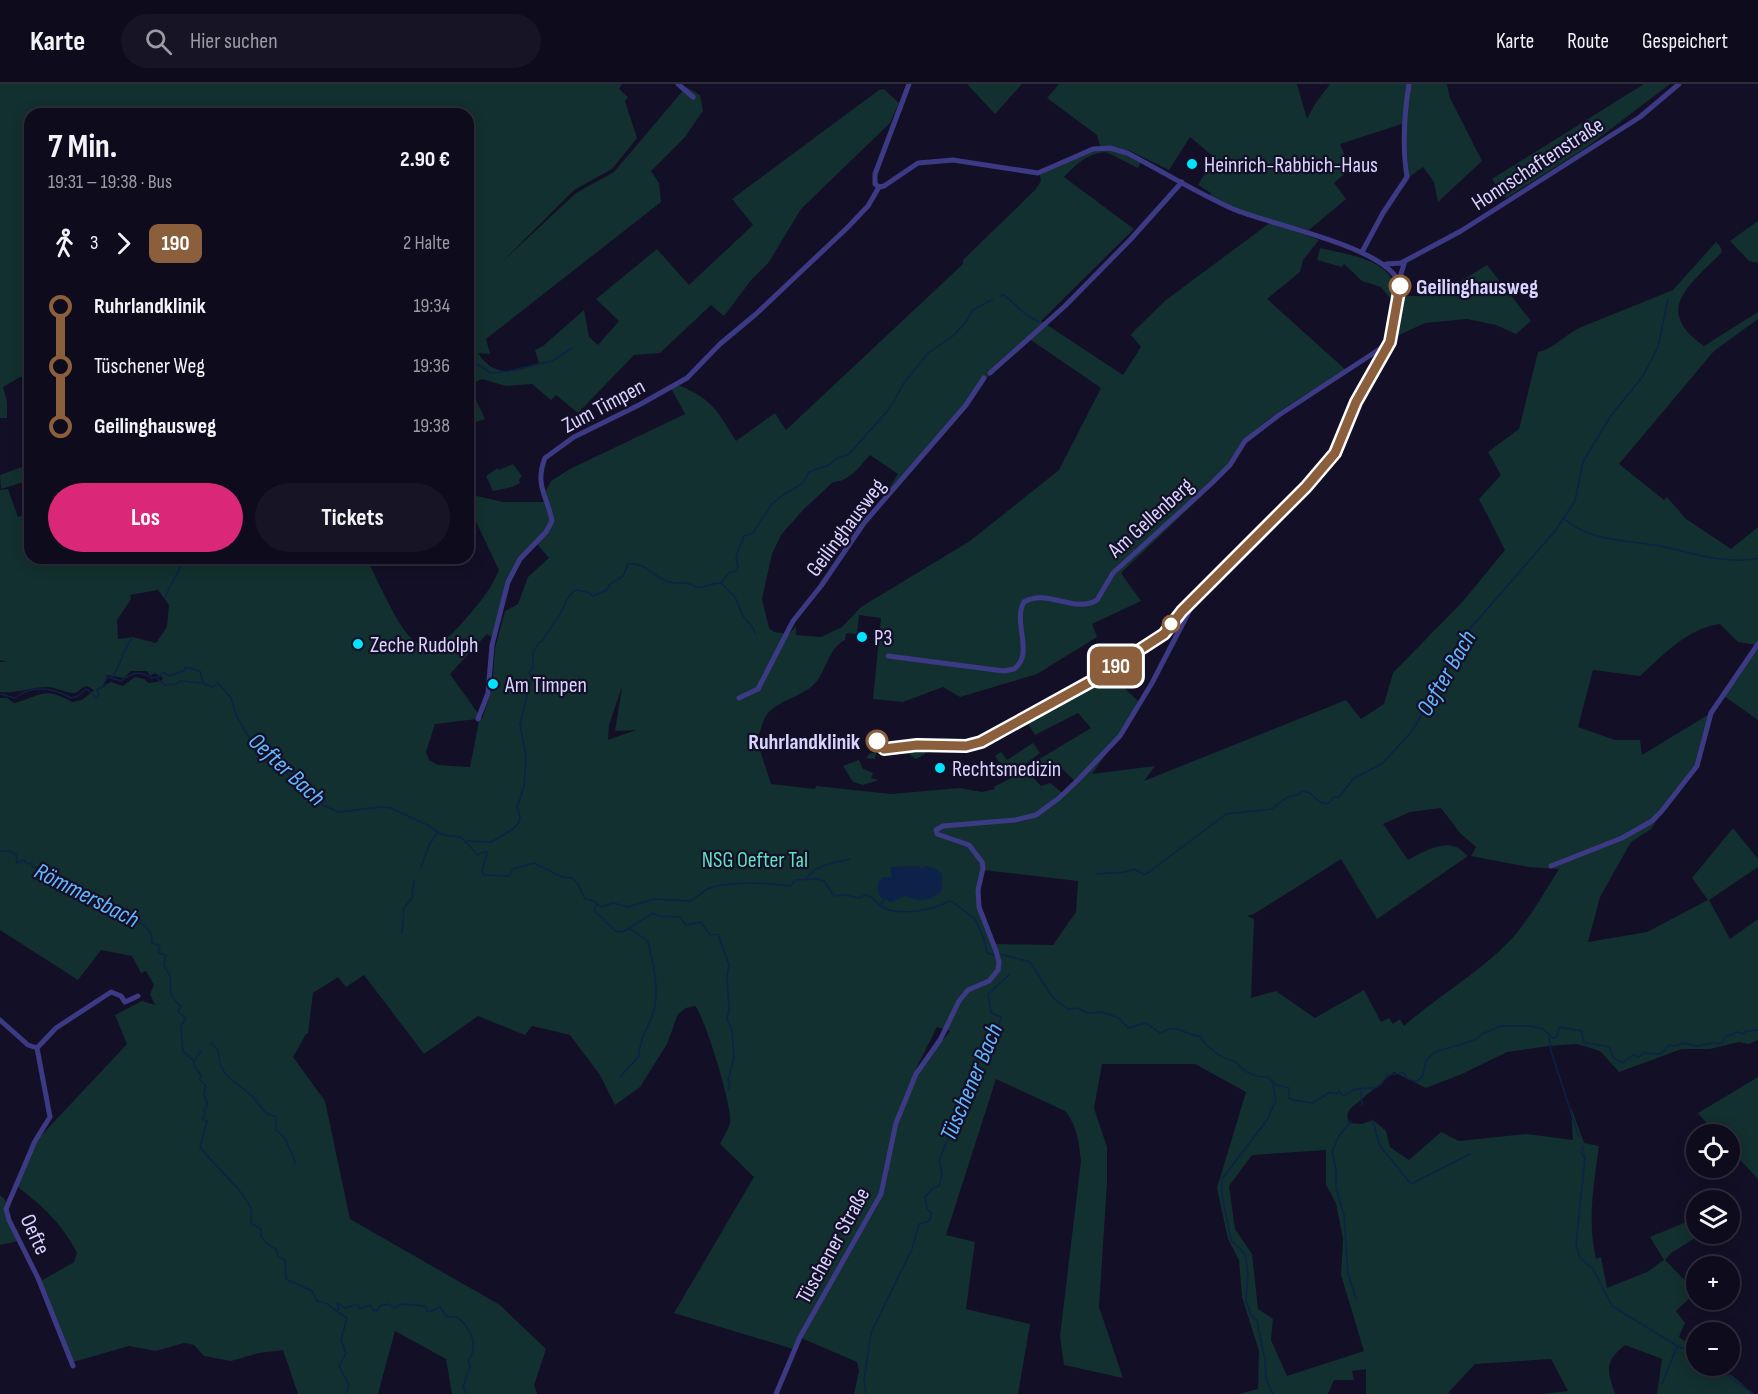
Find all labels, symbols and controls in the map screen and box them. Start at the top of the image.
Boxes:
search box [121,14,541,68]
text: Karte [30,25,85,58]
icon: search [142,25,175,58]
text: Hier suchen [190,28,278,55]
text: Karte [1496,29,1534,54]
text: Route [1567,29,1609,54]
text: Gespeichert [1642,29,1728,54]
street label: Honnschaftenstraße [1467,112,1609,217]
text: 7 Min. [48,127,117,167]
text: 2.90 € [400,146,450,173]
place label: Heinrich-Rabbich-Haus [1204,152,1378,179]
marker: Heinrich-Rabbich-Haus [1185,157,1199,171]
text: 19:31 – 19:38 · Bus [48,170,172,194]
icon: walk [48,227,81,260]
icon: forward [107,227,140,260]
text: 3 [90,231,98,255]
text: 190 [161,231,190,256]
text: 2 Halte [403,231,450,255]
place label: Geilinghausweg [1416,274,1538,301]
marker: Geilinghausweg [1389,275,1411,297]
text: Ruhrlandklinik [94,293,206,320]
text: 19:34 [414,294,450,318]
text: Tüschener Weg [94,353,205,380]
text: 19:36 [413,354,450,378]
street label: Zum Timpen [558,373,650,439]
text: Geilinghausweg [94,413,216,440]
text: 19:38 [413,414,450,438]
street label: Am Gellenberg [1102,472,1200,564]
street label: Geilinghausweg [801,473,892,582]
button: Los [48,483,243,552]
button: Tickets [255,483,450,552]
unlabelled marker [1162,615,1180,633]
place label: P3 [874,625,893,652]
water label: Oefter Bach [1410,625,1483,721]
marker: P3 [855,630,869,644]
place label: Zeche Rudolph [370,632,478,659]
marker: Zeche Rudolph [351,637,365,651]
line badge: 190 [1082,646,1150,686]
text: 190 [1102,654,1130,679]
place label: Am Timpen [504,672,587,699]
marker: Am Timpen [486,677,500,691]
water label: Oefter Bach [242,727,331,812]
place label: Ruhrlandklinik [748,729,861,756]
marker: Ruhrlandklinik [866,730,888,752]
place label: Rechtsmedizin [952,756,1061,783]
marker: Rechtsmedizin [933,761,947,775]
park label: NSG Oefter Tal [702,847,808,874]
water label: Römmersbach [29,857,144,934]
water label: Tüschener Bach [934,1019,1009,1145]
map controls [1686,1124,1740,1376]
button: locate [1686,1124,1740,1178]
street label: Tüschener Straße [790,1183,876,1308]
button: layers [1686,1190,1740,1244]
street label: Oefte [14,1210,56,1259]
button: + [1686,1256,1740,1310]
button: − [1686,1322,1740,1376]

